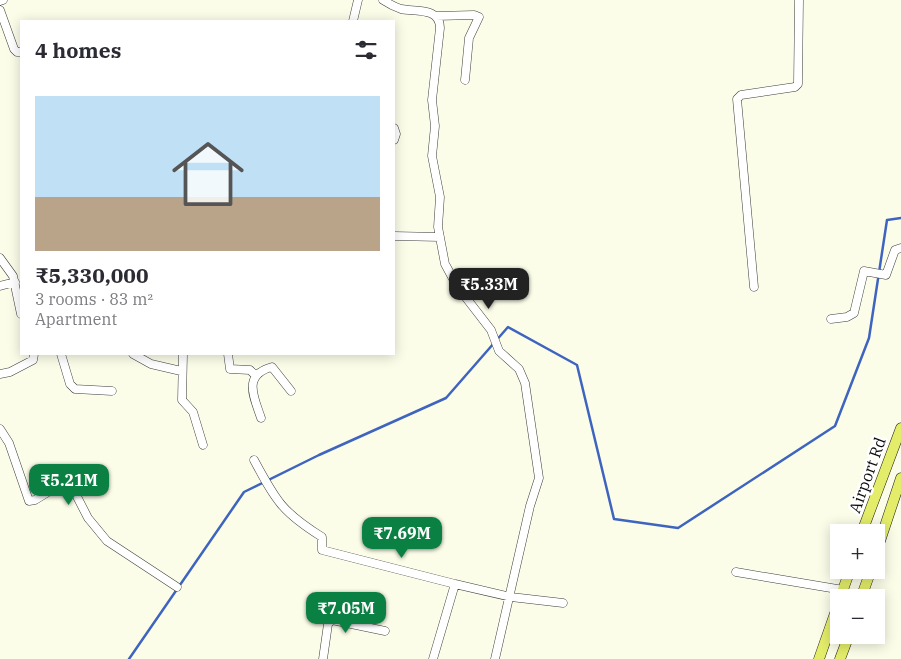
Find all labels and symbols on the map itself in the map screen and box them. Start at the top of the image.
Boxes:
pin: ₹5.33M [448,268,530,310]
street label: Airport Rd [844,434,890,516]
pin: ₹5.21M [28,464,110,506]
pin: ₹7.69M [361,516,443,559]
pin: ₹7.05M [305,592,387,634]

